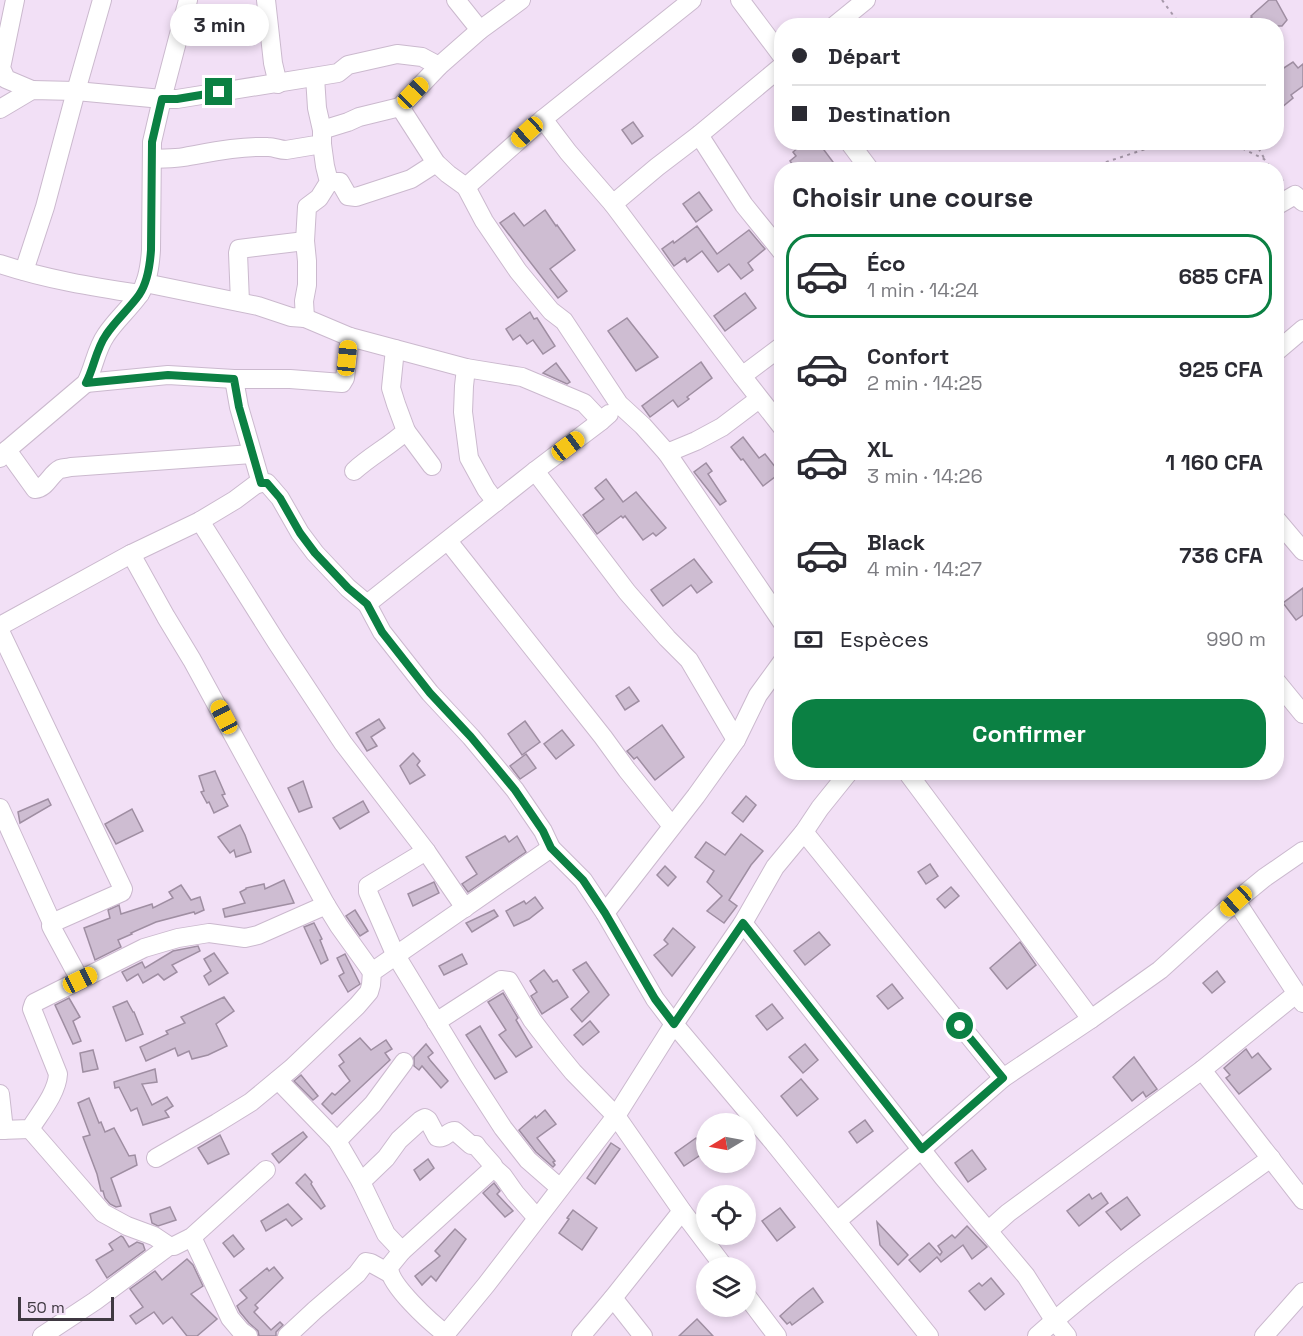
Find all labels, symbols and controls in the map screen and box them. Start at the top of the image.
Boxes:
callout: 3 min [170,5,268,47]
text: 3 min [194,12,245,38]
text: Départ [828,42,901,70]
car [394,74,432,112]
route end [205,78,232,105]
text: Destination [828,100,951,128]
car [508,113,546,151]
text: Choisir une course [792,180,1033,215]
icon: car [795,249,849,303]
text: Éco [867,249,906,277]
text: 685 CFA [1179,262,1263,290]
text: 1 min · 14:24 [867,277,979,303]
car [336,339,358,377]
icon: car [795,342,849,396]
text: Confort [867,342,949,370]
text: 925 CFA [1179,355,1263,383]
text: 2 min · 14:25 [867,370,983,396]
car [548,428,588,464]
icon: car [795,435,849,489]
text: XL [867,435,893,463]
text: 1 160 CFA [1165,448,1263,476]
text: 3 min · 14:26 [867,463,983,489]
icon: car [795,528,849,582]
text: Black [867,528,925,556]
text: 736 CFA [1179,541,1263,569]
text: 4 min · 14:27 [867,556,982,582]
icon: cash [792,623,825,656]
text: Espèces [840,625,929,653]
text: 990 m [1206,626,1266,652]
car [208,697,240,737]
button: Confirmer [792,699,1266,768]
car [1217,882,1255,920]
car [60,964,100,996]
route start [946,1012,973,1039]
north arrow [696,1113,756,1173]
map controls [696,1113,756,1317]
button: locate [696,1185,756,1245]
button: layers [696,1257,756,1317]
scale bar [18,1294,114,1322]
text: 50 m [27,1297,65,1318]

